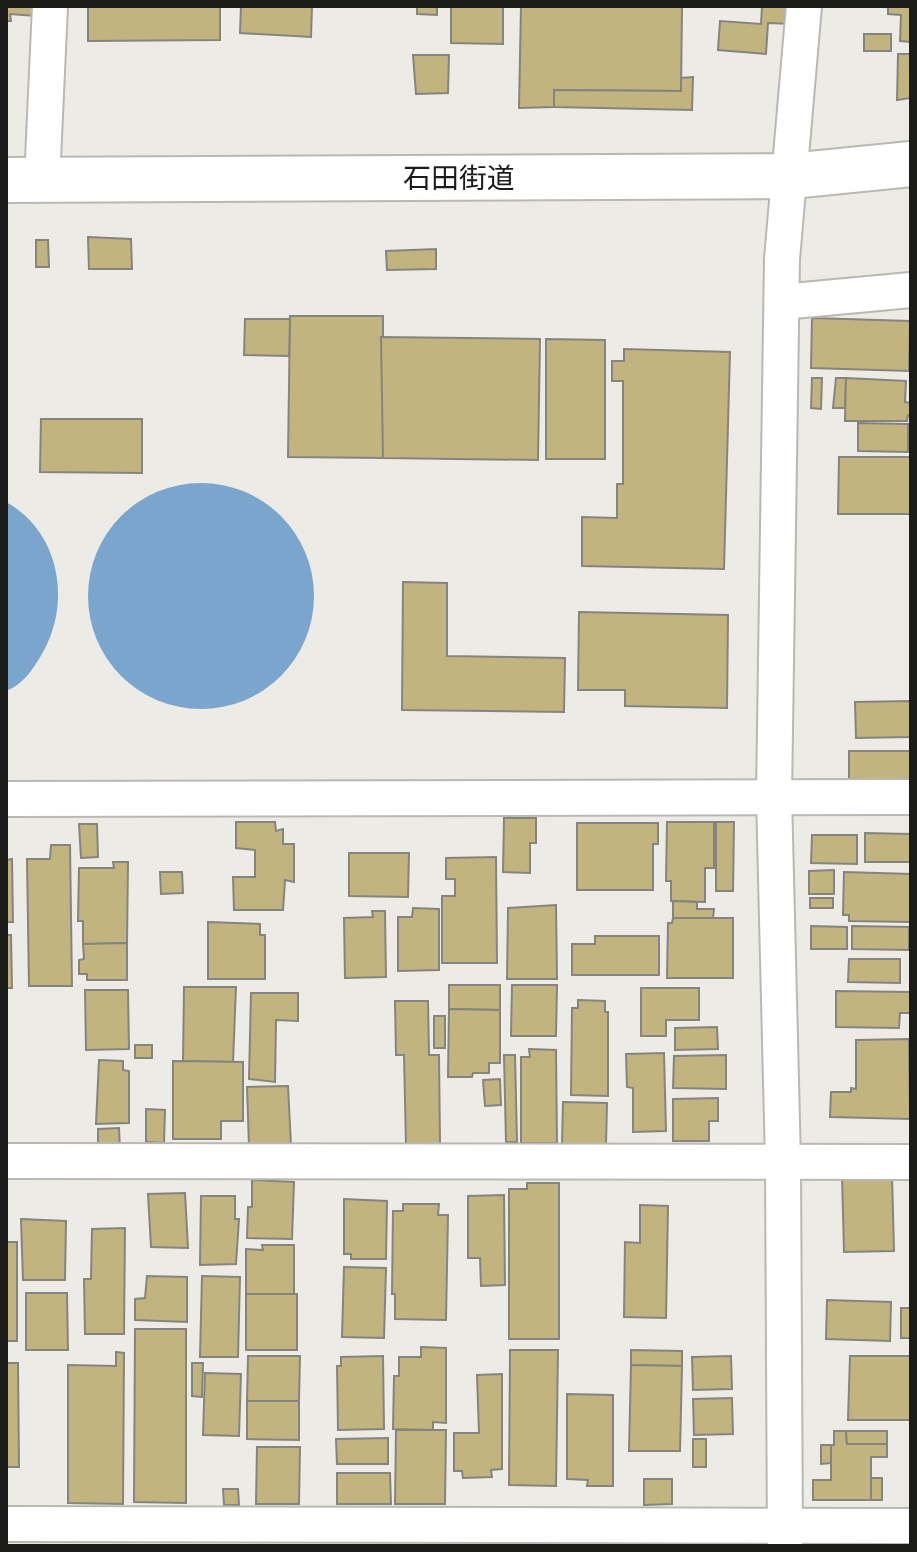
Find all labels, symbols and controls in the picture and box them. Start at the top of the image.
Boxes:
street label: 石田街道 [403,162,515,195]

